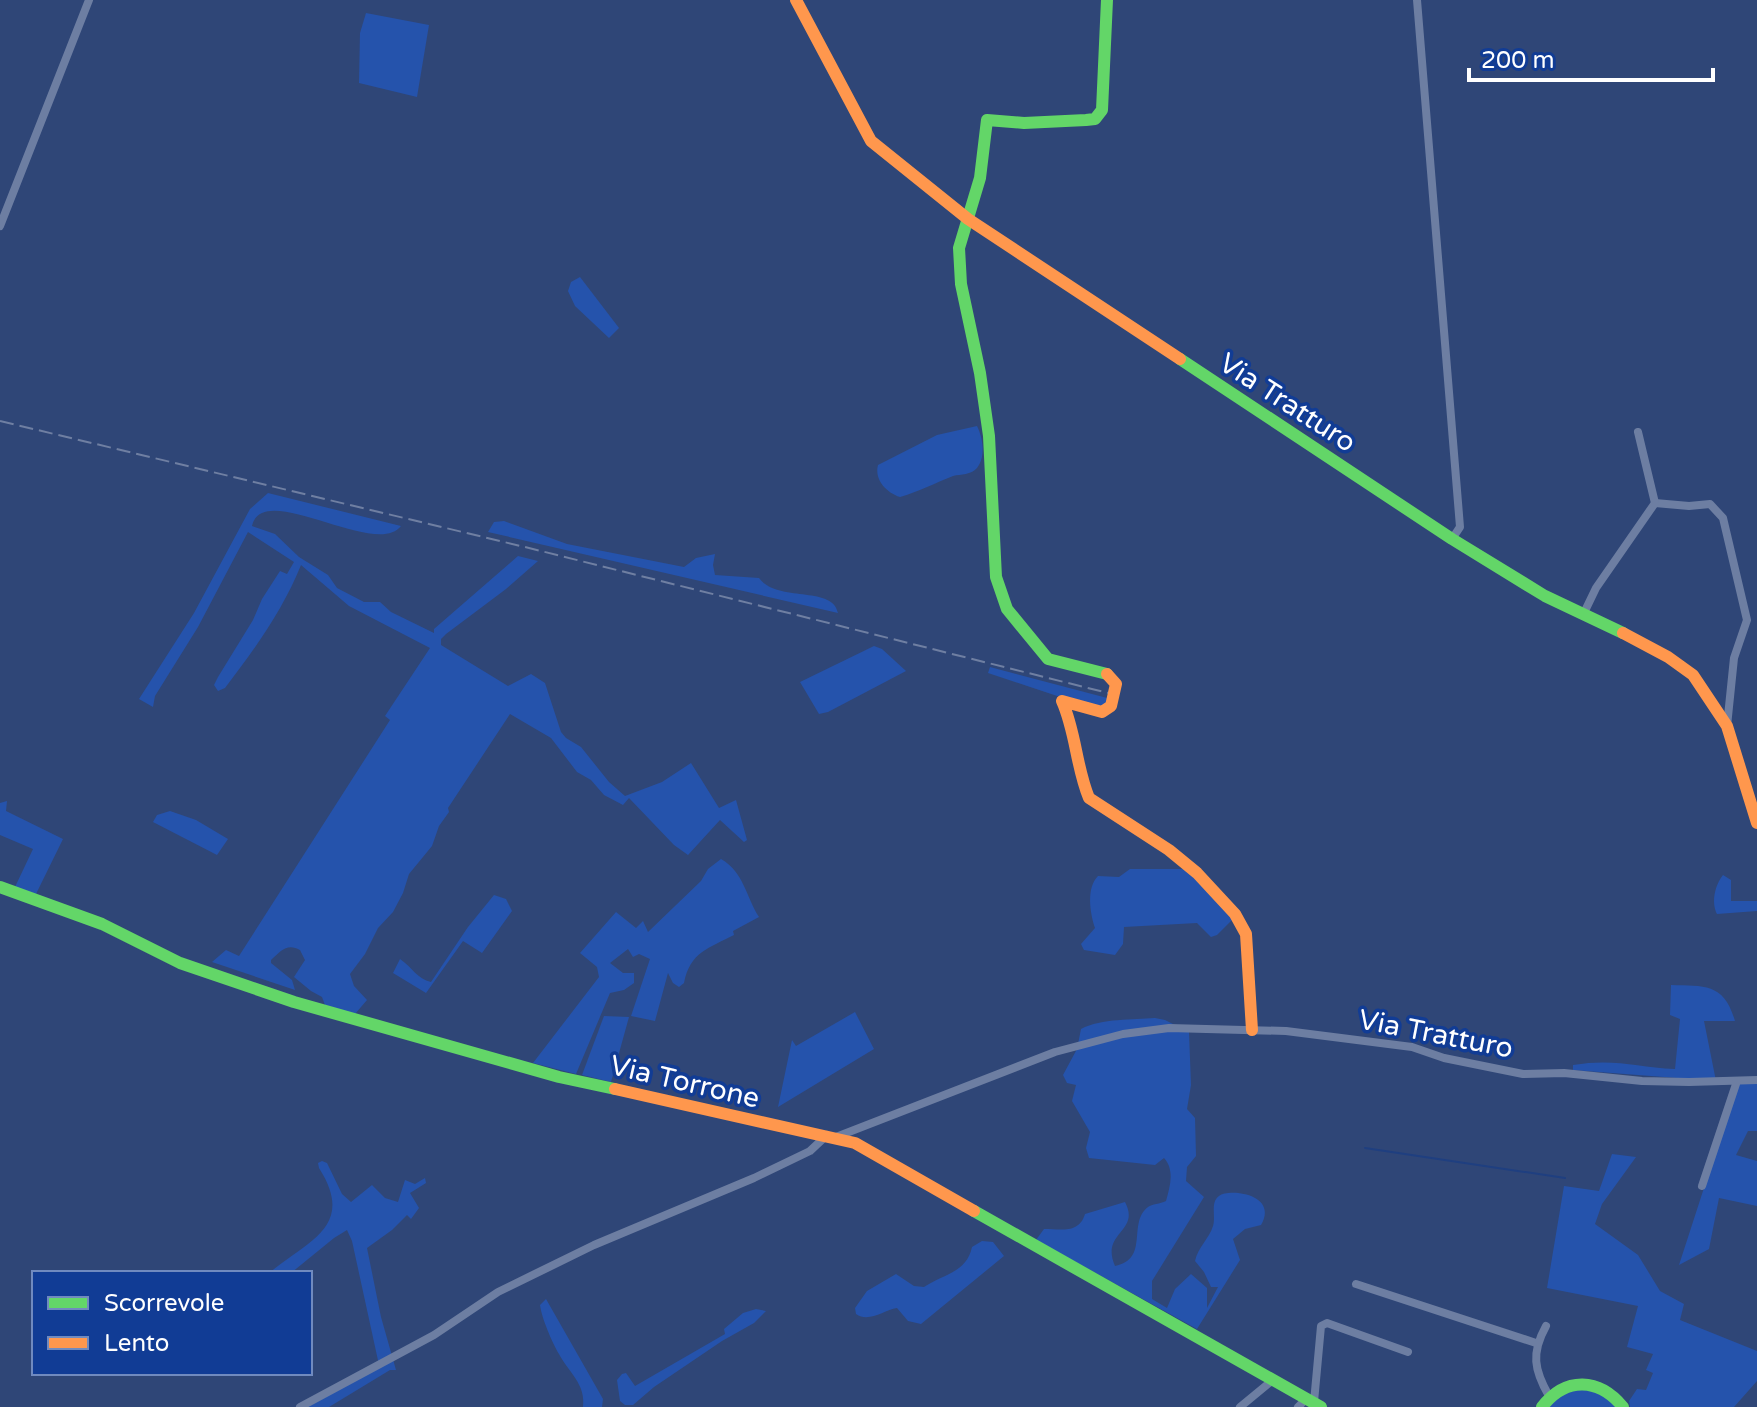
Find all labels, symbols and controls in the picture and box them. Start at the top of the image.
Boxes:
scale bar [1469,32,1713,82]
text: 200 m [1481,46,1555,75]
street label: Via Tratturo [1213,346,1362,460]
street label: Via Tratturo [1356,1002,1516,1066]
street label: Via Torrone [607,1048,763,1116]
legend [32,1271,312,1375]
text: Scorrevole [104,1289,224,1318]
text: Lento [104,1329,169,1358]

